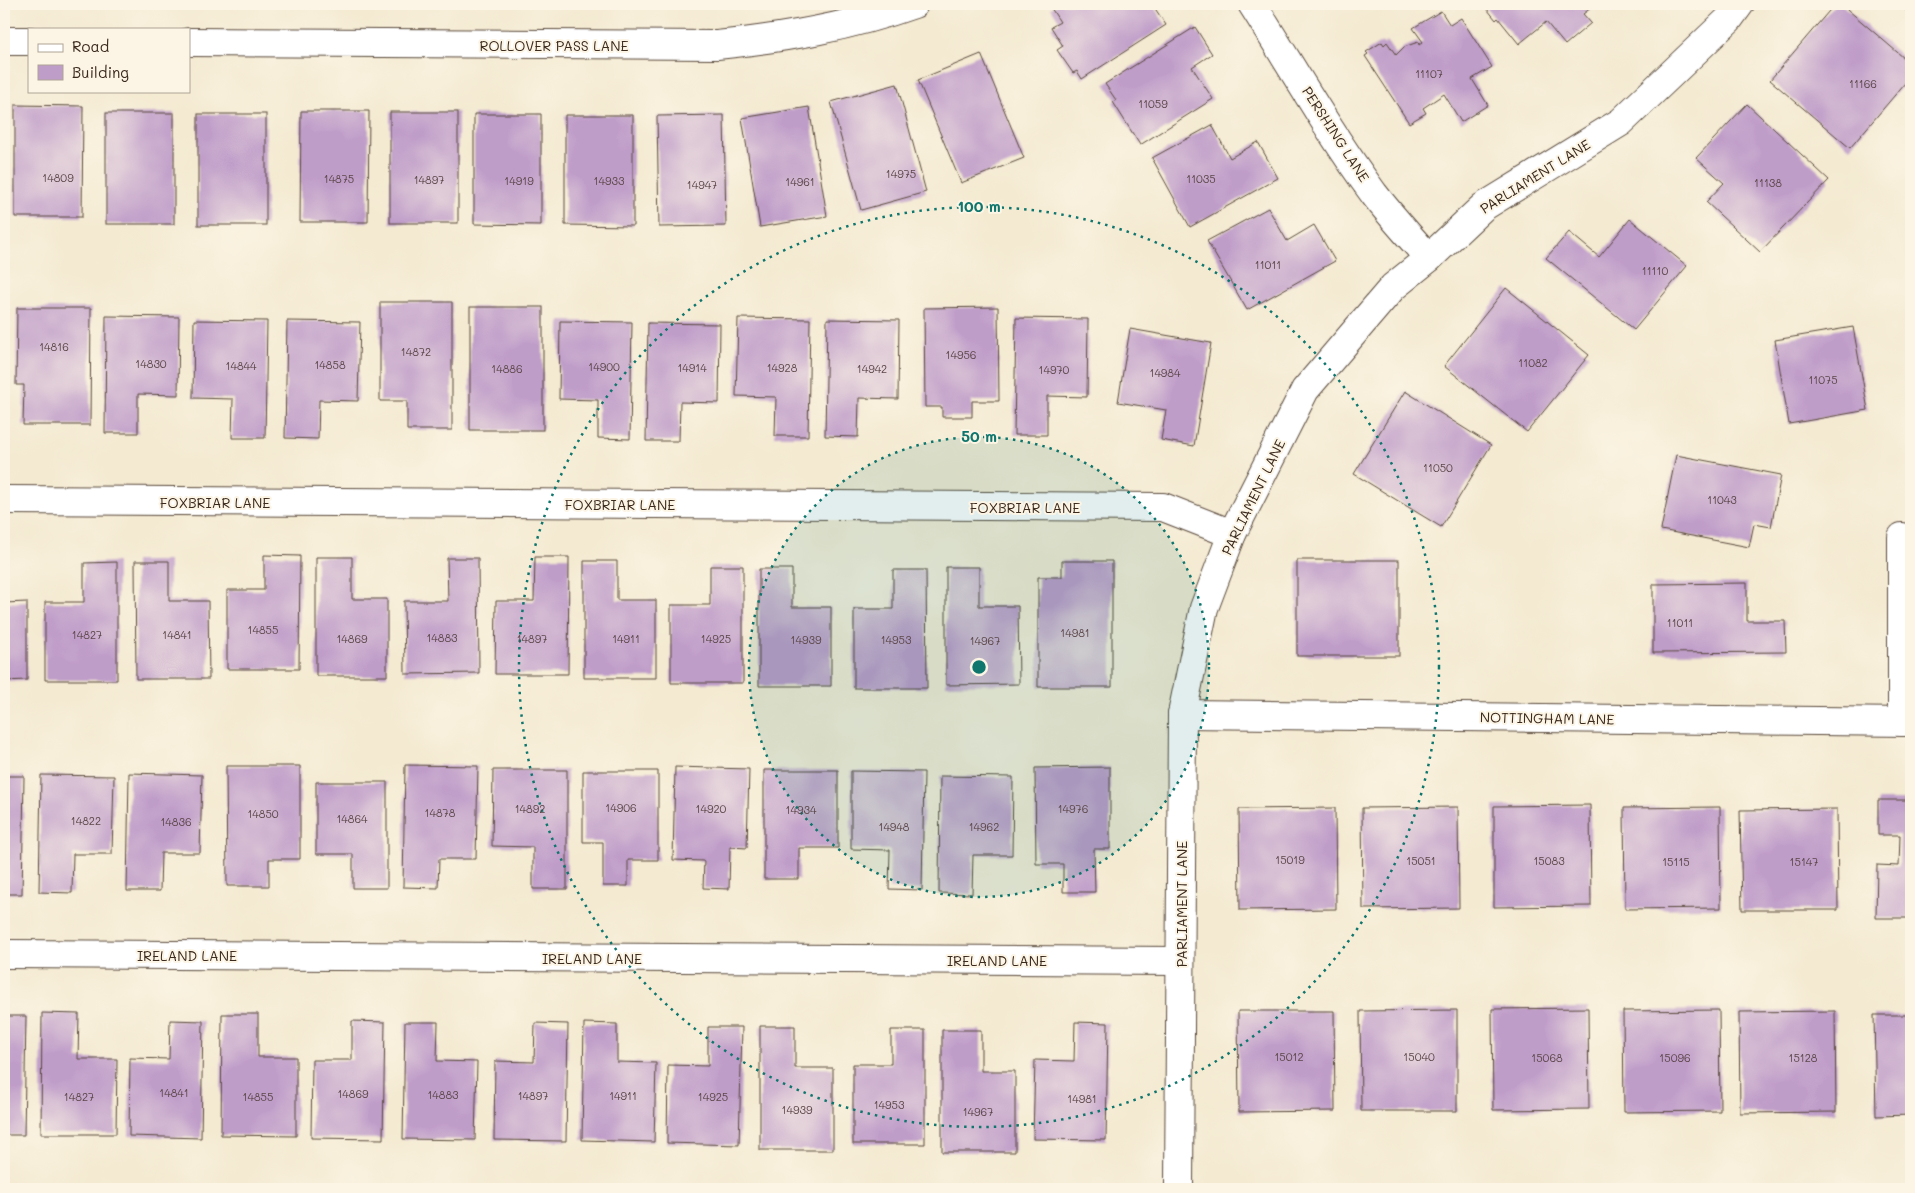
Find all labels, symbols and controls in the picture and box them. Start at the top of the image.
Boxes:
legend [28,28,190,92]
text: Road [72,36,109,56]
street label: ROLLOVER PASS LANE [479,36,629,55]
text: Building [72,62,129,82]
house number: 11107 [1415,66,1443,81]
house number: 11166 [1849,76,1877,91]
street label: PERSHING LANE [1298,83,1374,185]
house number: 11059 [1138,96,1168,111]
street label: PARLIAMENT LANE [1476,134,1594,218]
house number: 14975 [886,166,916,181]
house number: 14809 [42,170,74,185]
house number: 14875 [324,171,354,186]
house number: 11035 [1186,171,1216,186]
house number: 14897 [414,172,444,187]
house number: 14919 [504,173,534,188]
house number: 14933 [594,173,625,188]
house number: 14961 [785,174,815,189]
house number: 11138 [1754,175,1782,190]
house number: 14947 [687,177,717,192]
text: 100 m [957,196,1001,216]
house number: 11011 [1255,257,1281,272]
house number: 11110 [1642,263,1668,278]
house number: 14816 [39,339,69,354]
house number: 14872 [401,344,431,359]
house number: 14956 [946,347,976,362]
house number: 11082 [1518,355,1548,370]
house number: 14830 [135,356,167,371]
house number: 14858 [314,357,346,372]
house number: 14844 [226,358,257,373]
house number: 14900 [588,359,620,374]
house number: 14914 [677,360,707,375]
house number: 14928 [767,360,798,375]
house number: 14886 [491,361,523,376]
house number: 14942 [857,361,887,376]
house number: 14970 [1039,362,1070,377]
house number: 14984 [1150,365,1181,380]
house number: 11075 [1808,372,1838,387]
text: 50 m [961,426,997,446]
street label: PARLIAMENT LANE [1217,436,1289,558]
house number: 11050 [1423,460,1453,475]
house number: 11043 [1707,492,1737,507]
street label: FOXBRIAR LANE [160,493,270,512]
street label: FOXBRIAR LANE [565,495,675,514]
street label: FOXBRIAR LANE [970,498,1080,517]
house number: 11011 [1667,615,1693,630]
house number: 14855 [248,622,278,637]
house number: 14981 [1060,625,1090,640]
house number: 14827 [72,627,102,642]
house number: 14841 [162,627,192,642]
house number: 14883 [426,630,458,645]
house number: 14869 [336,631,368,646]
house number: 14897 [517,631,547,646]
house number: 14911 [612,631,640,646]
house number: 14925 [701,631,731,646]
house number: 14939 [791,632,822,647]
house number: 14953 [881,632,912,647]
house number: 14967 [970,633,1000,648]
centre of rings [970,658,988,676]
street label: NOTTINGHAM LANE [1480,707,1614,729]
house number: 14906 [605,800,637,815]
house number: 14892 [515,801,545,816]
house number: 14920 [696,801,727,816]
house number: 14976 [1058,801,1088,816]
house number: 14934 [786,802,817,817]
house number: 14878 [425,805,456,820]
house number: 14850 [247,806,279,821]
house number: 14864 [336,811,368,826]
house number: 14822 [71,813,101,828]
house number: 14836 [160,814,192,829]
house number: 14948 [879,819,910,834]
house number: 14962 [969,819,999,834]
street label: PARLIAMENT LANE [1172,841,1191,967]
house number: 15019 [1275,852,1305,867]
house number: 15051 [1406,853,1436,868]
house number: 15083 [1533,853,1565,868]
house number: 15115 [1662,854,1690,869]
house number: 15147 [1790,854,1818,869]
street label: IRELAND LANE [137,946,237,965]
street label: IRELAND LANE [542,949,642,968]
street label: IRELAND LANE [947,951,1047,970]
house number: 15012 [1274,1049,1304,1064]
house number: 15040 [1403,1049,1435,1064]
house number: 15068 [1531,1050,1563,1065]
house number: 15096 [1659,1050,1691,1065]
house number: 15128 [1788,1050,1818,1065]
house number: 14841 [159,1085,189,1100]
house number: 14869 [337,1086,369,1101]
house number: 14883 [427,1087,459,1102]
house number: 14897 [518,1088,548,1103]
house number: 14911 [609,1088,637,1103]
house number: 14827 [64,1089,94,1104]
house number: 14855 [243,1089,273,1104]
house number: 14925 [698,1089,728,1104]
house number: 14981 [1067,1091,1097,1106]
house number: 14953 [874,1097,905,1112]
house number: 14939 [782,1102,813,1117]
house number: 14967 [963,1104,993,1119]

